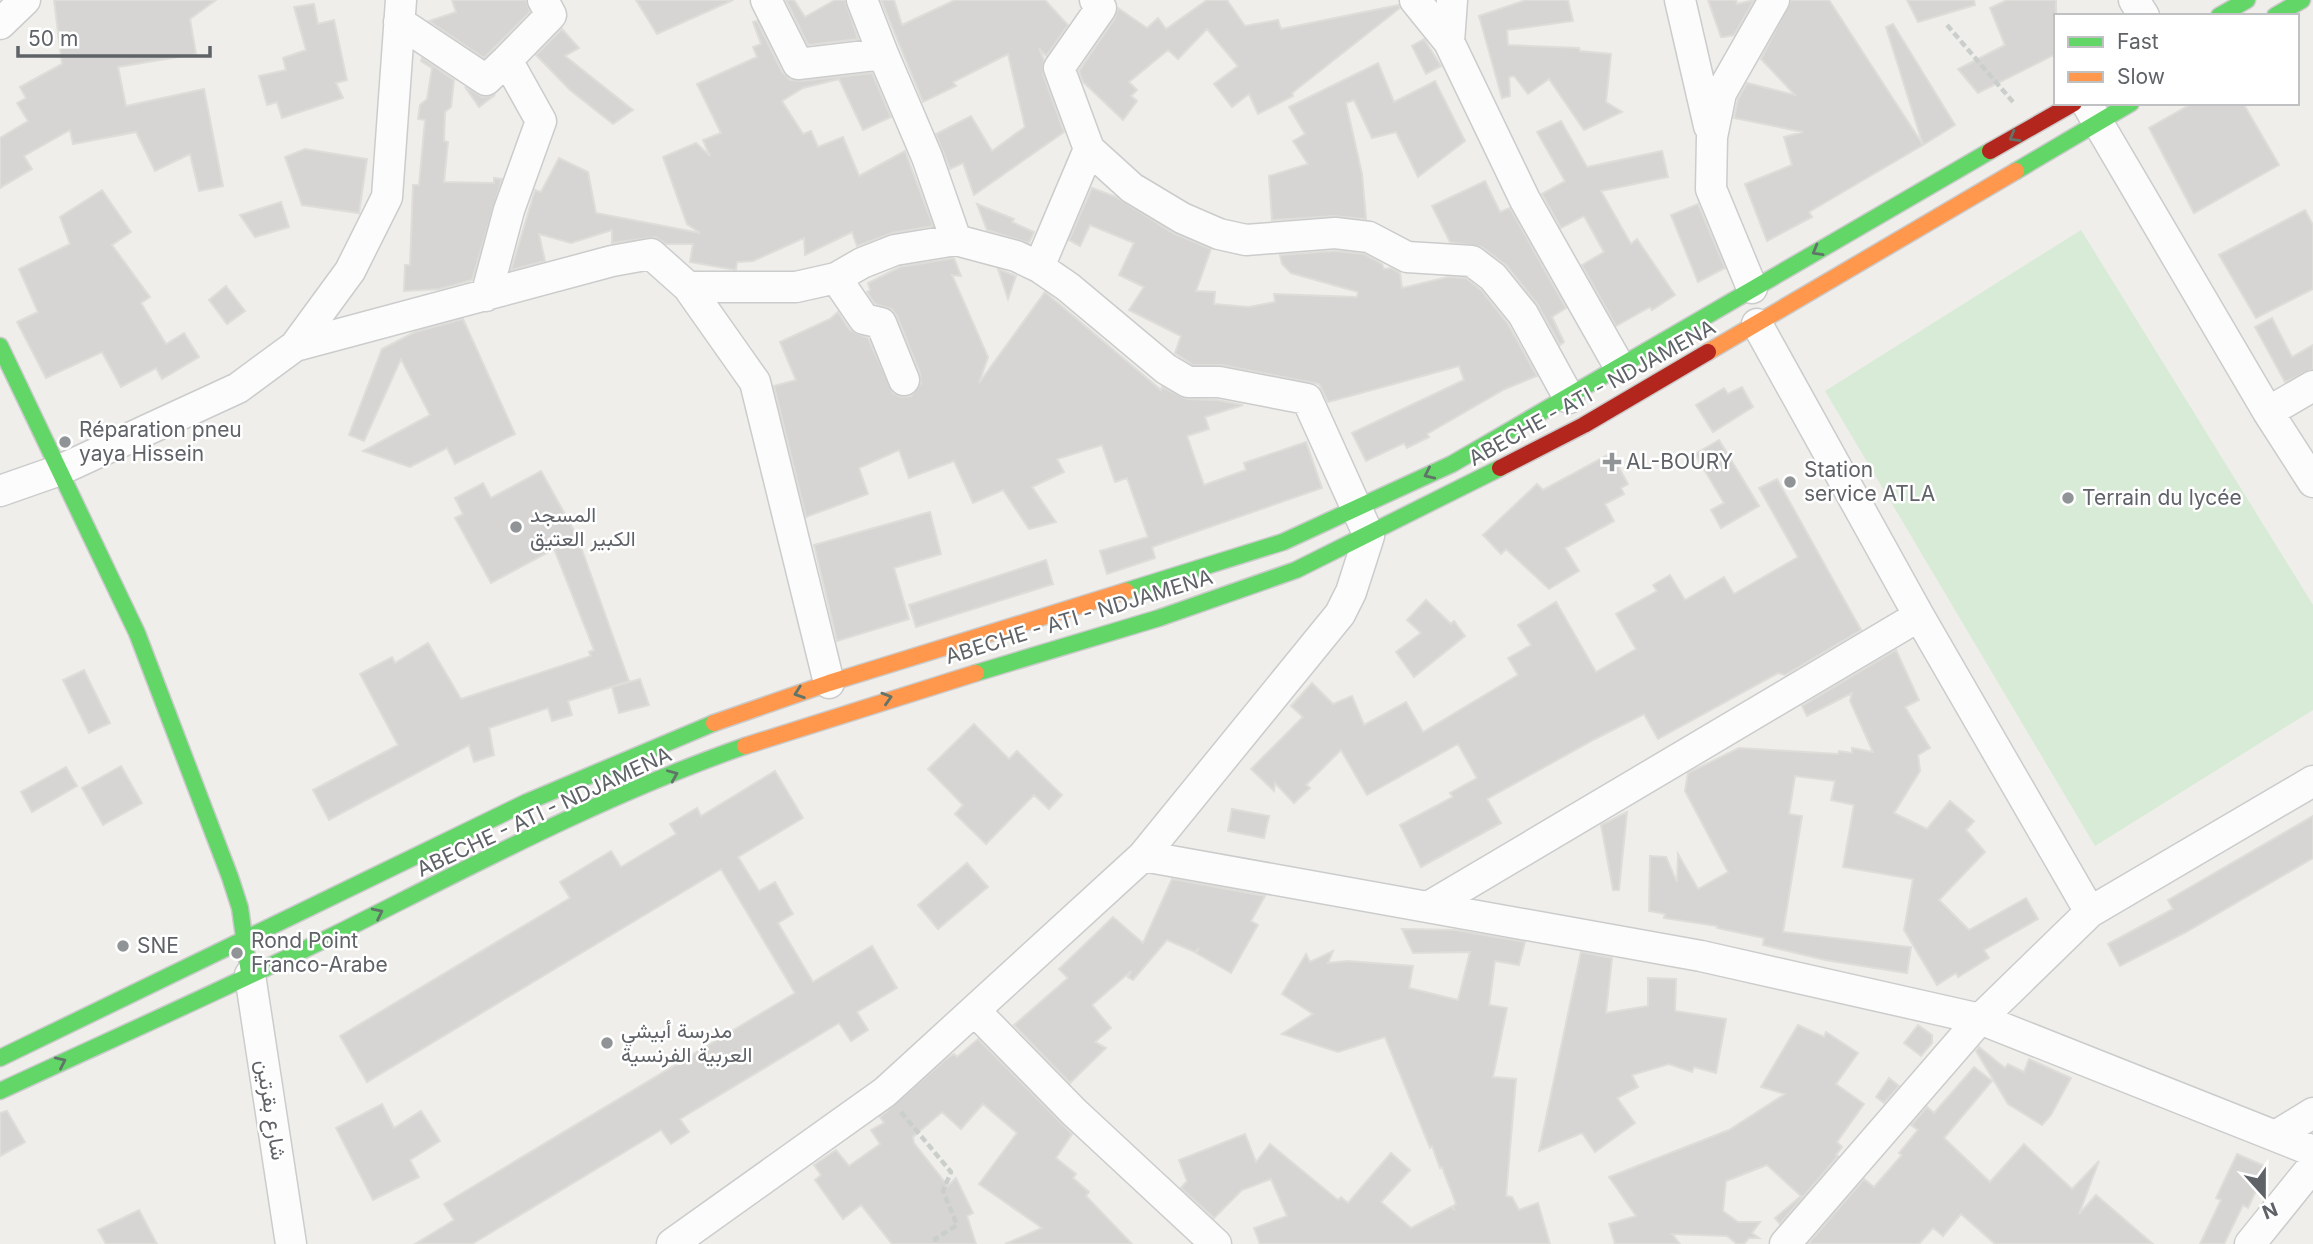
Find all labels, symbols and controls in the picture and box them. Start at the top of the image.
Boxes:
scale bar [18,14,210,58]
legend [2054,14,2299,105]
text: 50 m [28,26,78,51]
text: Fast [2117,29,2159,54]
text: Slow [2117,64,2165,89]
one-way arrow [2009,129,2022,142]
one-way arrow [1812,242,1825,255]
street label: ABECHE - ATI - NDJAMENA [1464,314,1719,471]
place label: Réparation pneu yaya Hissein [79,417,242,466]
marker: Réparation pneu yaya Hissein [57,434,73,450]
place label: AL-BOURY [1626,449,1733,474]
marker: AL-BOURY [1604,454,1620,470]
place label: Station service ATLA [1804,457,1935,506]
one-way arrow [1424,466,1436,480]
marker: Station service ATLA [1782,474,1798,490]
place label: Terrain du lycée [2082,485,2242,510]
marker: Terrain du lycée [2060,490,2076,506]
place label: المسجد الكبير العتيق [530,502,636,552]
marker: المسجد الكبير العتيق [508,519,524,535]
street label: ABECHE - ATI - NDJAMENA [942,564,1216,669]
one-way arrow [793,685,805,699]
one-way arrow [881,692,893,707]
street label: ABECHE - ATI - NDJAMENA [412,741,675,882]
one-way arrow [666,769,678,783]
one-way arrow [371,907,383,921]
place label: Rond Point Franco-Arabe [251,928,388,977]
place label: SNE [137,933,179,958]
marker: SNE [115,938,131,954]
marker: Rond Point Franco-Arabe [229,945,245,961]
place label: مدرسة أبيشي العربية الفرنسية [621,1018,752,1068]
marker: مدرسة أبيشي العربية الفرنسية [599,1035,615,1051]
one-way arrow [54,1056,67,1070]
street label: شارع بقرتين [249,1058,292,1162]
north arrow [2229,1160,2299,1230]
text: N [2259,1197,2281,1224]

